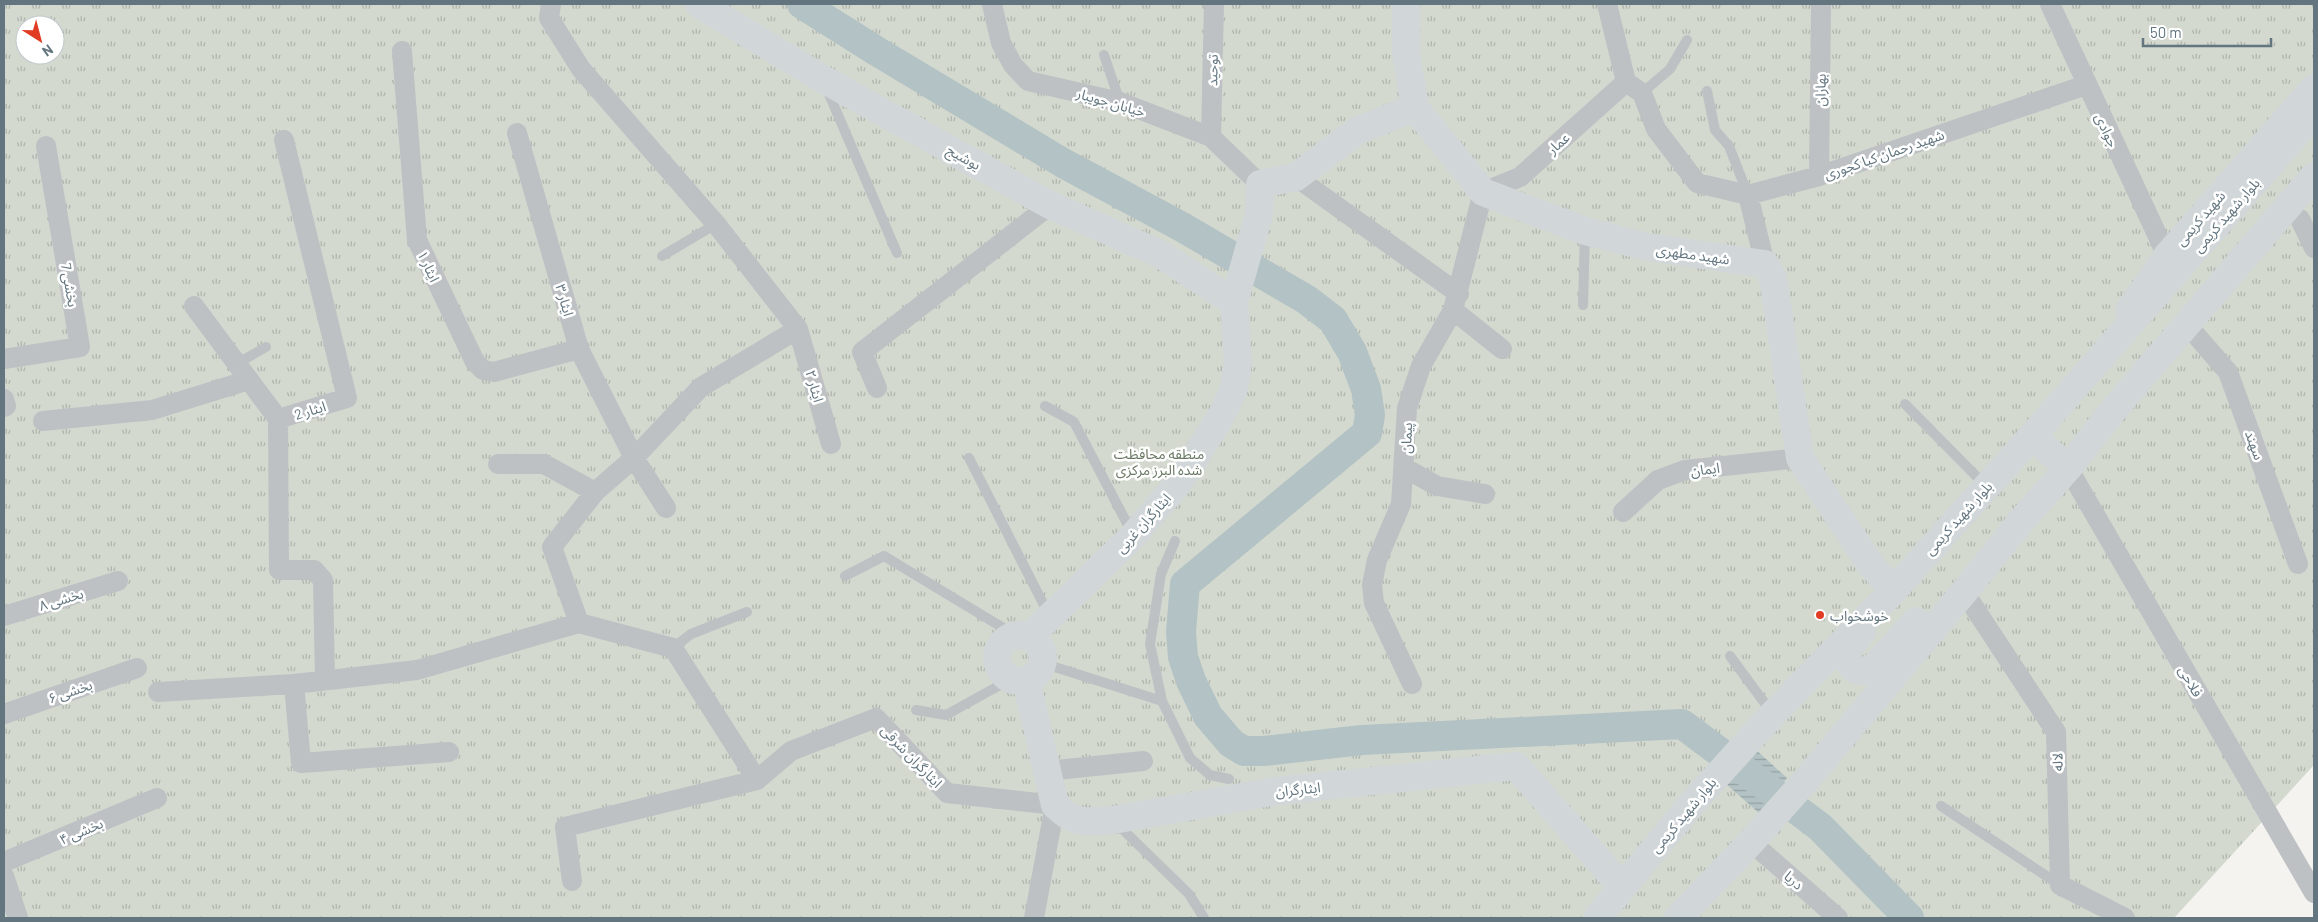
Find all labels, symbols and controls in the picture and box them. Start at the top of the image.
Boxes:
north arrow [15,15,65,65]
scale bar [2143,15,2270,47]
text: 50 m [2150,23,2182,41]
text: N [39,41,57,61]
street label: توحید [1203,54,1222,86]
street label: بهاران [1811,73,1830,106]
street label: خیابان جویبار [1073,84,1147,121]
street label: جوادی [2091,110,2122,150]
street label: شهید رحمان کیا کجوری [1822,125,1947,183]
street label: عمار [1543,129,1573,159]
street label: یوشیج [943,141,984,176]
street label: بلوار شهید کریمی [2189,174,2263,256]
street label: شهید کریمی [2172,187,2228,249]
street label: شهید مطهری [1655,240,1731,269]
street label: ایثار ۱ [413,248,444,285]
street label: بخشی 7 [57,262,82,309]
street label: ایثار ۳ [551,282,578,318]
street label: ایثار ۲ [801,368,828,404]
street label: ایثار 2 [292,397,328,424]
street label: پیمان [1397,422,1417,454]
street label: سهند [2241,428,2268,463]
park label: منطقه محافظت شده البرز مرکزی [1114,445,1204,479]
street label: ایمان [1689,459,1721,480]
street label: بلوار شهید کریمی [1921,478,1996,559]
street label: ایثارگران غربی [1112,490,1175,557]
street label: بخشی ۸ [37,584,86,615]
place label: خوشخواب [1830,607,1889,625]
marker: خوشخواب [1814,609,1826,621]
street label: فلاحی [2174,662,2207,700]
street label: بخشی ۶ [46,675,95,707]
street label: ایثارگران شرقی [877,721,946,792]
street label: لاله [2048,753,2066,771]
street label: بلوار شهید کریمی [1647,774,1720,857]
street label: ایثارگران [1275,778,1322,801]
street label: بخشی ۴ [57,814,106,849]
street label: دریا [1780,867,1807,894]

